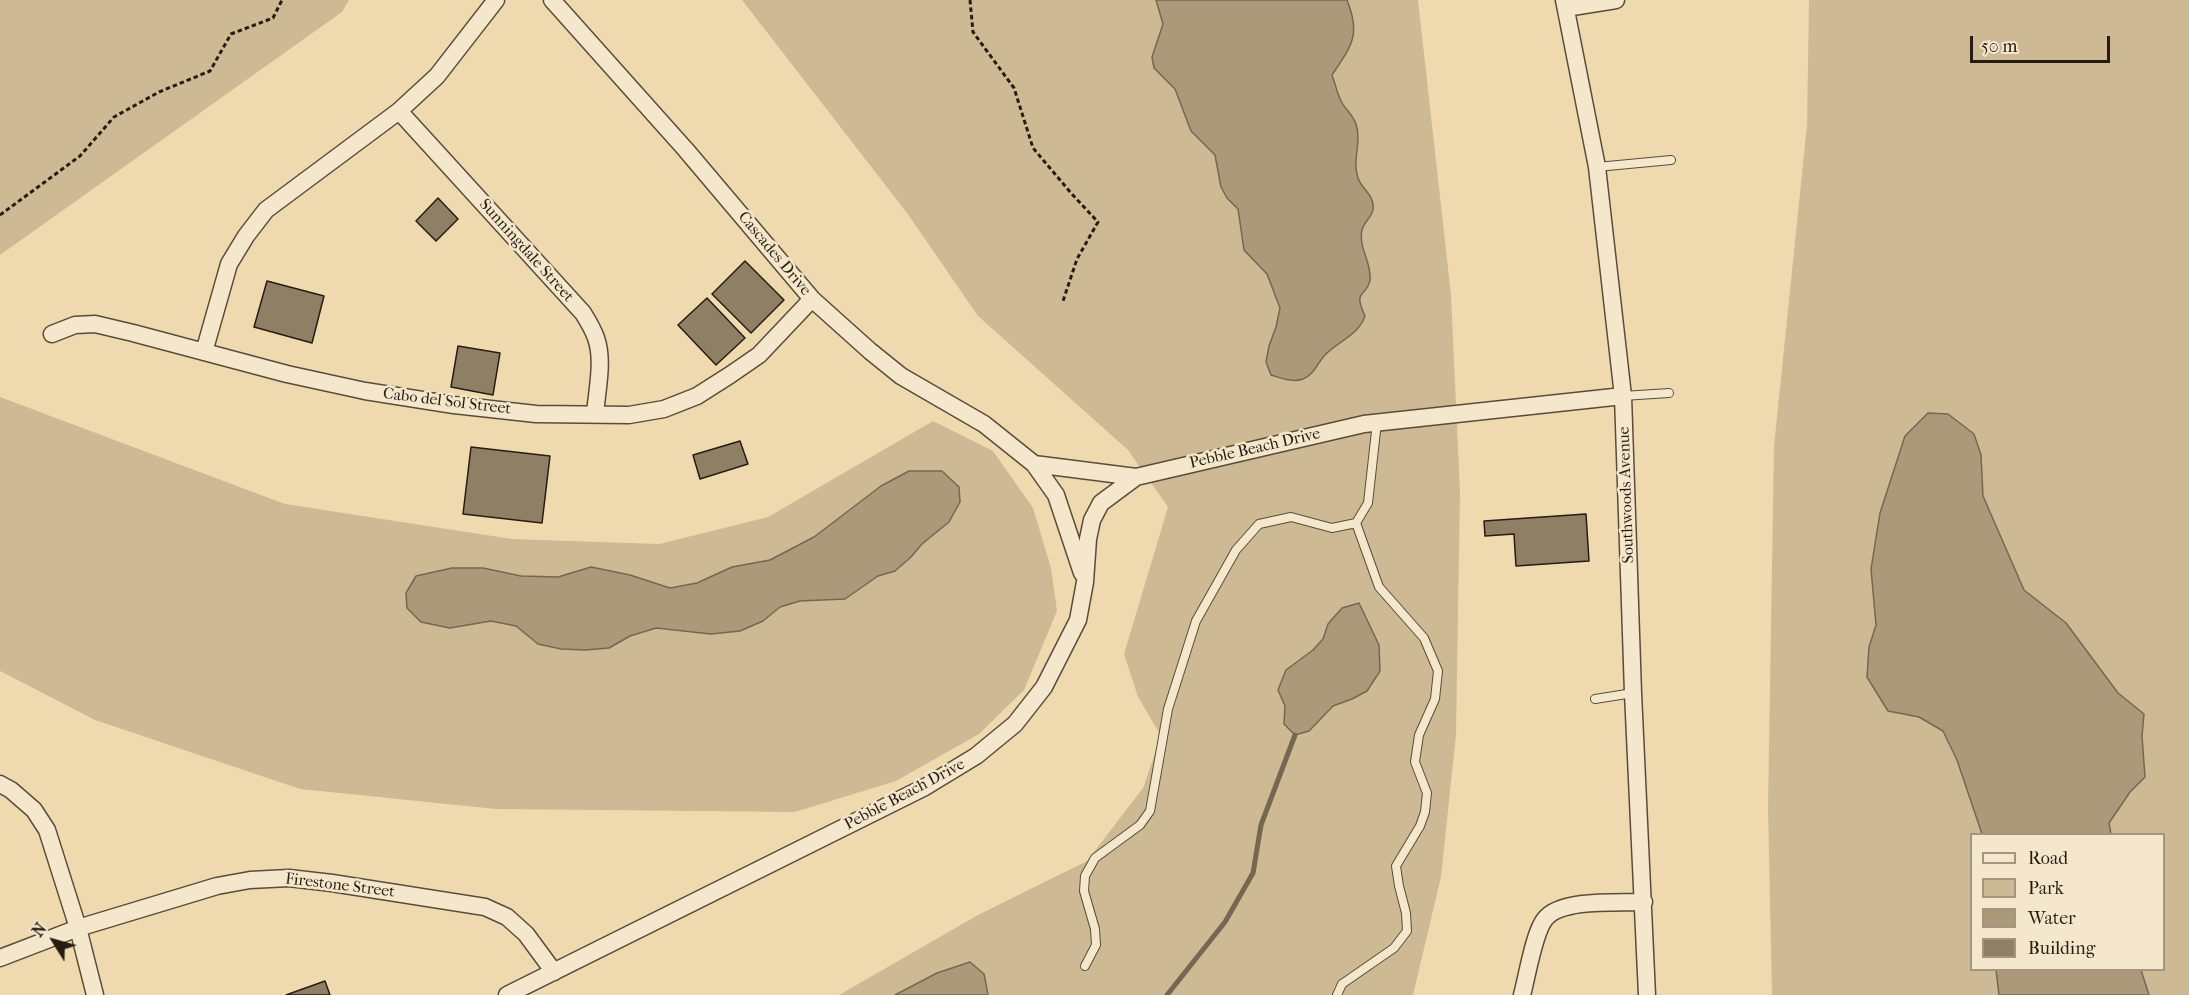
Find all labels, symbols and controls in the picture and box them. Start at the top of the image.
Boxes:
scale bar [1973,24,2112,62]
text: 50 m [1981,36,2017,57]
street label: Sunningdale Street [475,195,577,307]
street label: Cascades Drive [733,208,815,300]
street label: Cabo del Sol Street [382,385,512,419]
street label: Pebble Beach Drive [1188,425,1322,473]
street label: Southwoods Avenue [1615,426,1639,564]
street label: Pebble Beach Drive [842,755,968,835]
legend [1970,833,2165,971]
text: Road [2028,848,2068,869]
street label: Firestone Street [284,870,396,902]
text: Park [2028,878,2064,899]
text: Water [2028,908,2076,929]
north arrow [24,911,84,971]
text: N [28,919,50,940]
text: Building [2028,938,2095,959]

